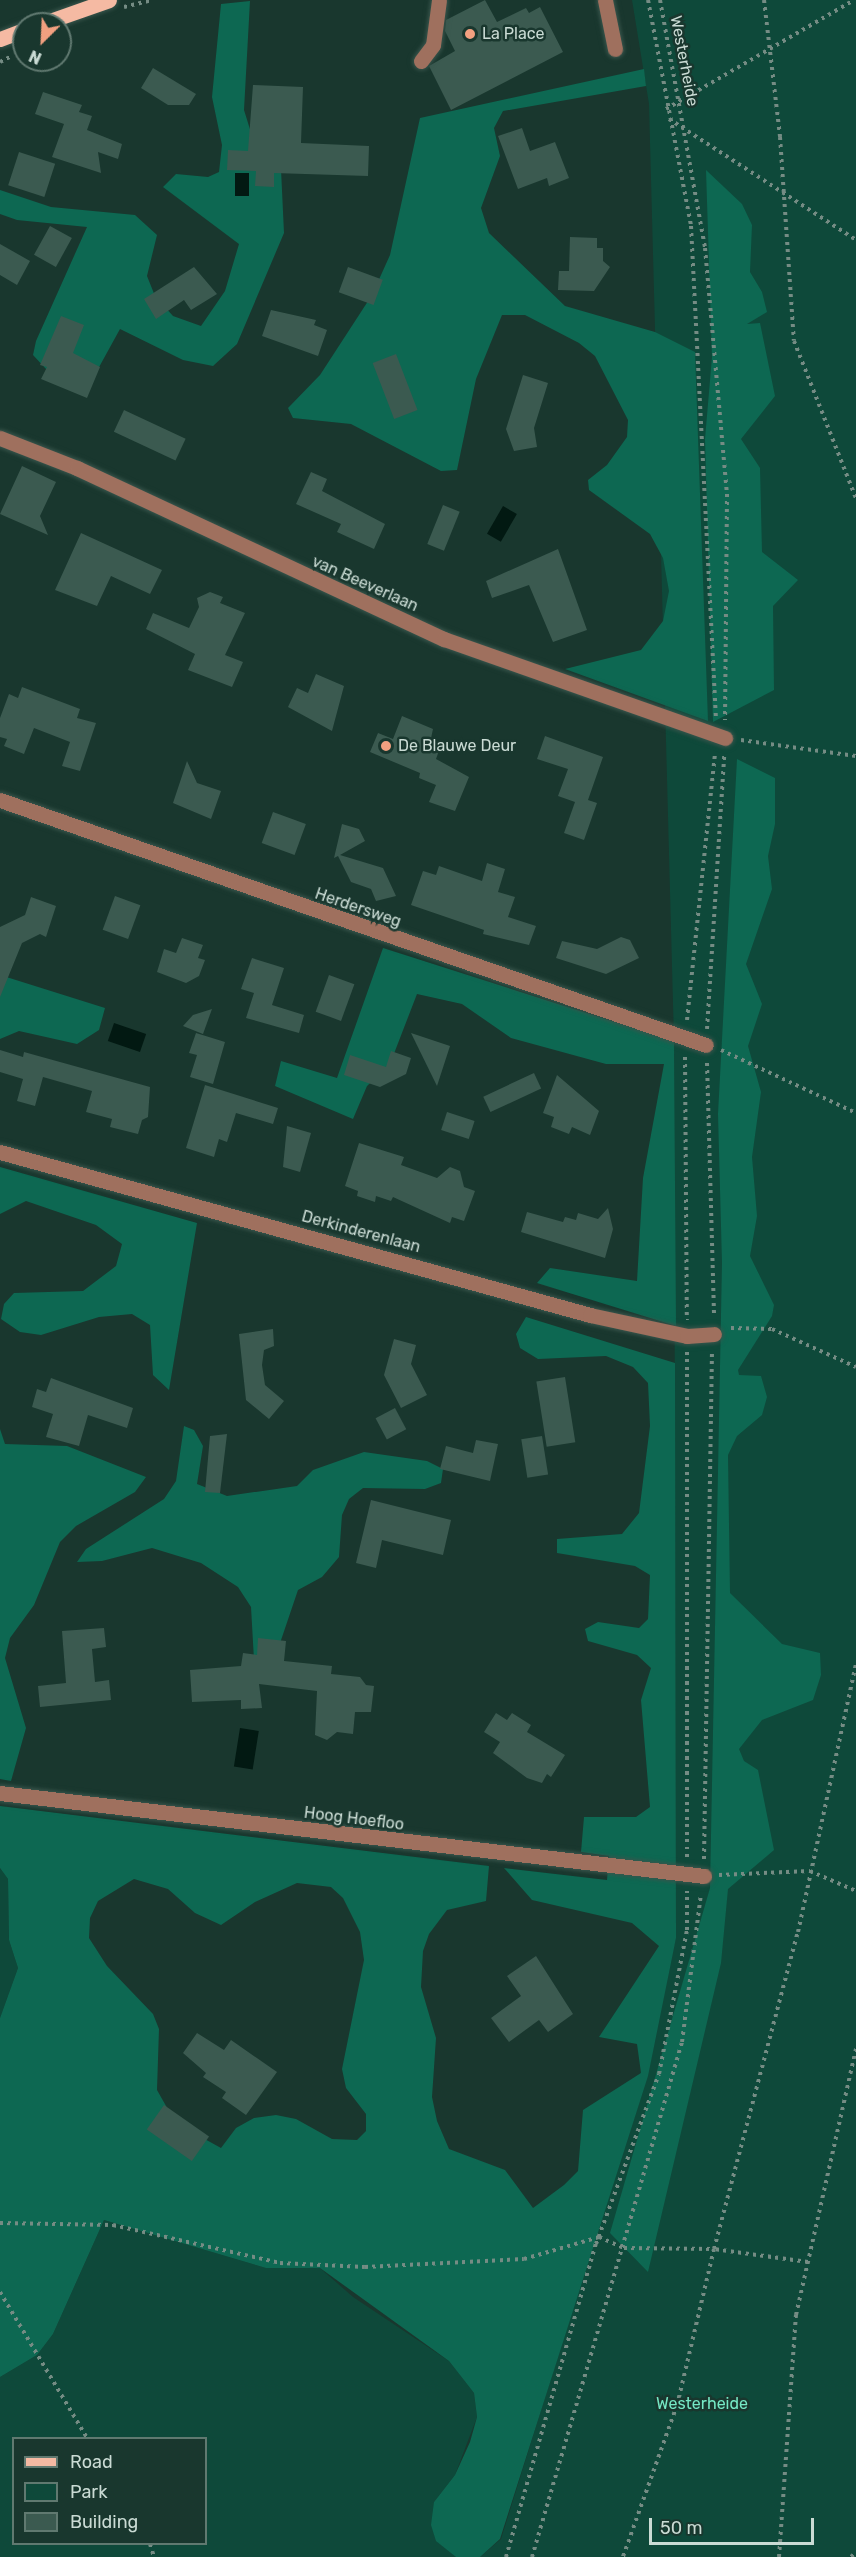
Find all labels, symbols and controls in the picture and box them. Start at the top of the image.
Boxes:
north arrow [12,12,72,72]
street label: Westerheide [666,14,702,108]
place label: La Place [482,24,545,44]
marker: La Place [463,27,477,41]
text: N [26,46,44,68]
street label: van Beeverlaan [309,552,421,616]
place label: De Blauwe Deur [398,736,516,756]
marker: De Blauwe Deur [379,739,393,753]
street label: Herdersweg [312,884,404,932]
street label: Derkinderenlaan [299,1207,423,1257]
street label: Hoog Hoefloo [303,1803,405,1835]
park label: Westerheide [656,2394,748,2414]
legend [12,2437,207,2545]
text: Road [70,2451,113,2473]
text: Park [70,2481,107,2503]
scale bar [652,2506,817,2544]
text: Building [70,2511,138,2533]
text: 50 m [660,2517,703,2539]

